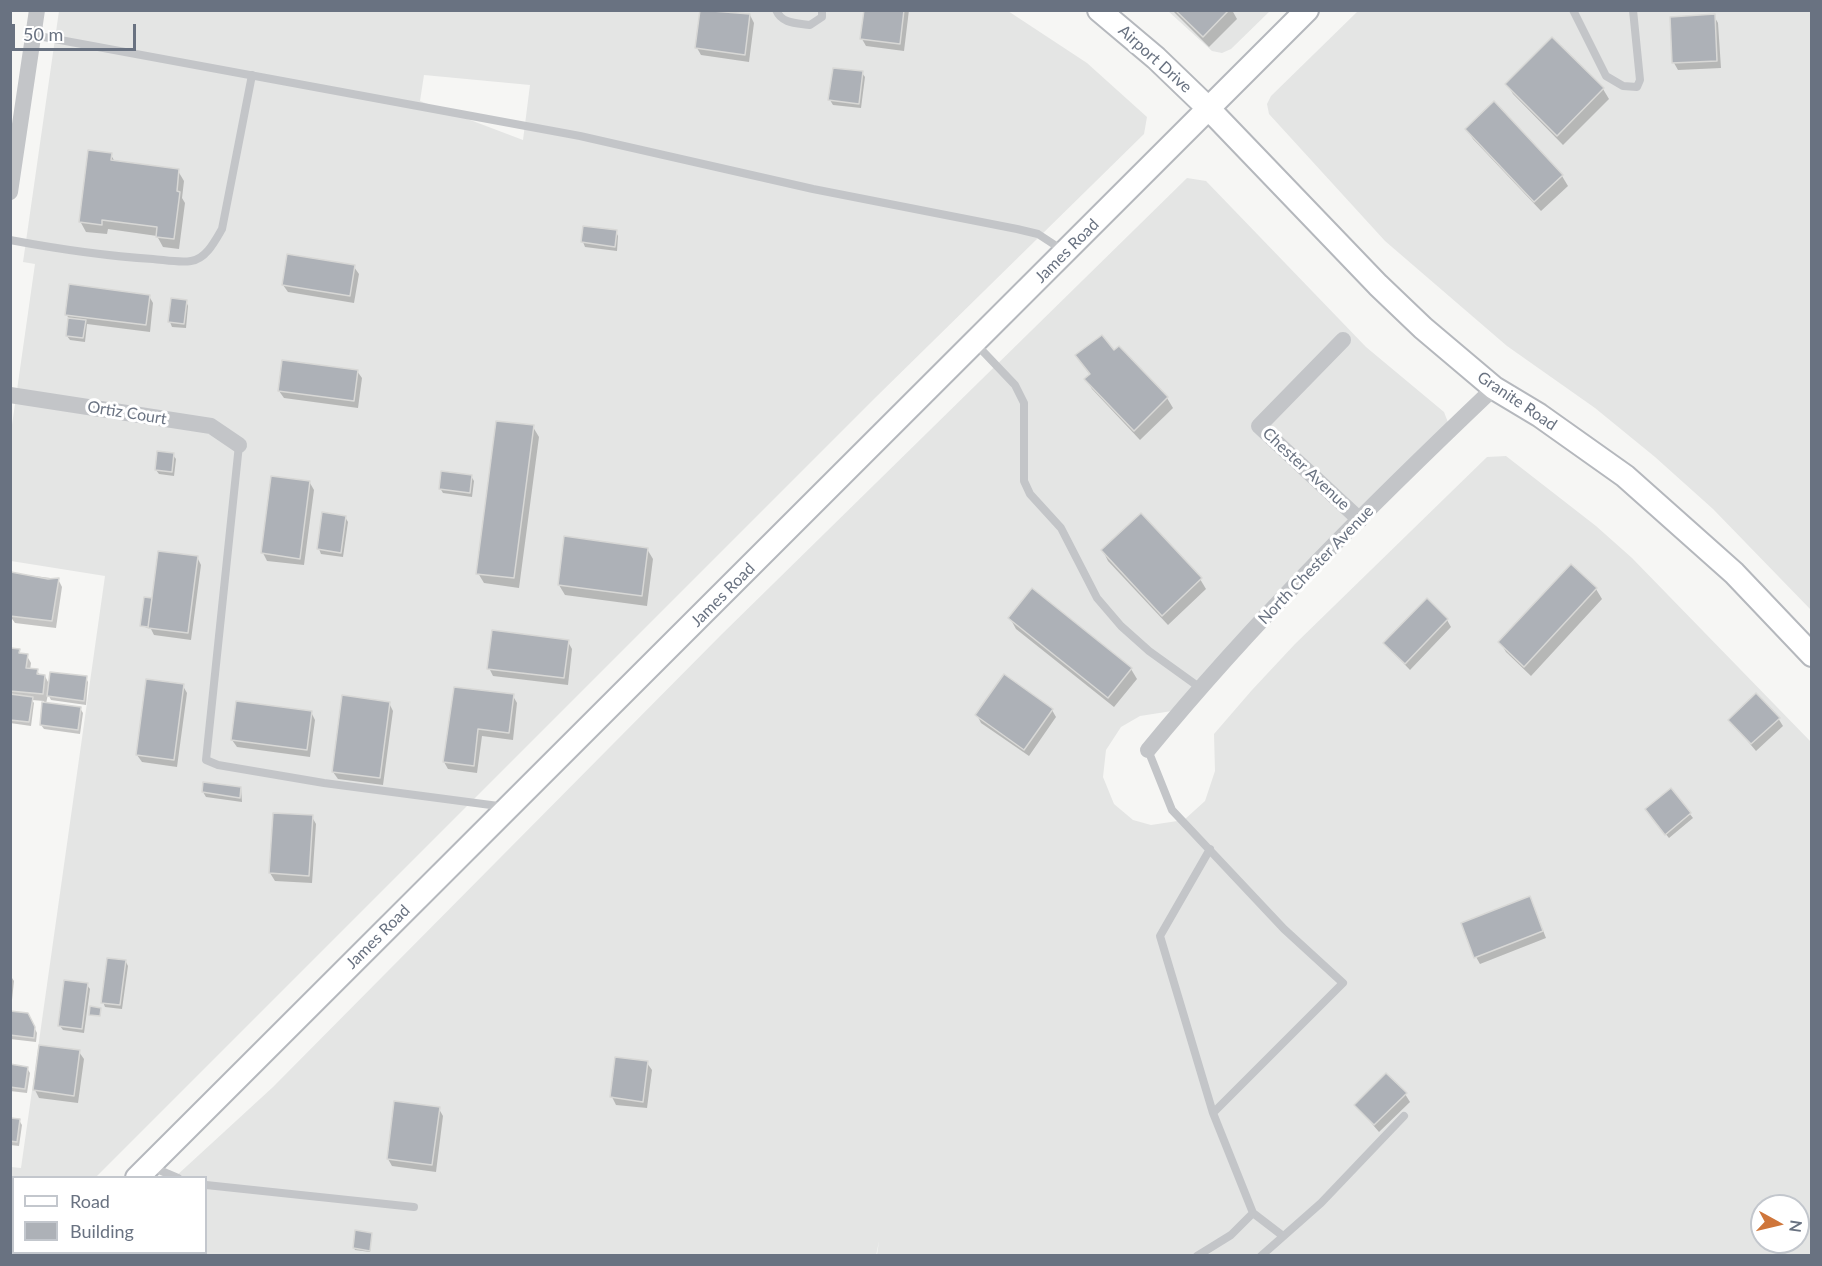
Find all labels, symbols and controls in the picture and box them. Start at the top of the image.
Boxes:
scale bar [15,12,140,50]
street label: Airport Drive [1114,21,1196,97]
text: 50 m [23,23,63,45]
street label: James Road [1031,215,1103,287]
street label: Granite Road [1474,367,1560,435]
street label: Ortiz Court [86,397,168,429]
street label: Chester Avenue [1258,424,1354,514]
street label: North Chester Avenue [1254,502,1378,628]
street label: James Road [687,559,759,631]
street label: James Road [342,901,414,973]
legend [12,1176,207,1254]
text: Road [70,1190,110,1212]
north arrow [1750,1194,1810,1254]
text: N [1786,1219,1807,1234]
text: Building [70,1220,134,1242]

